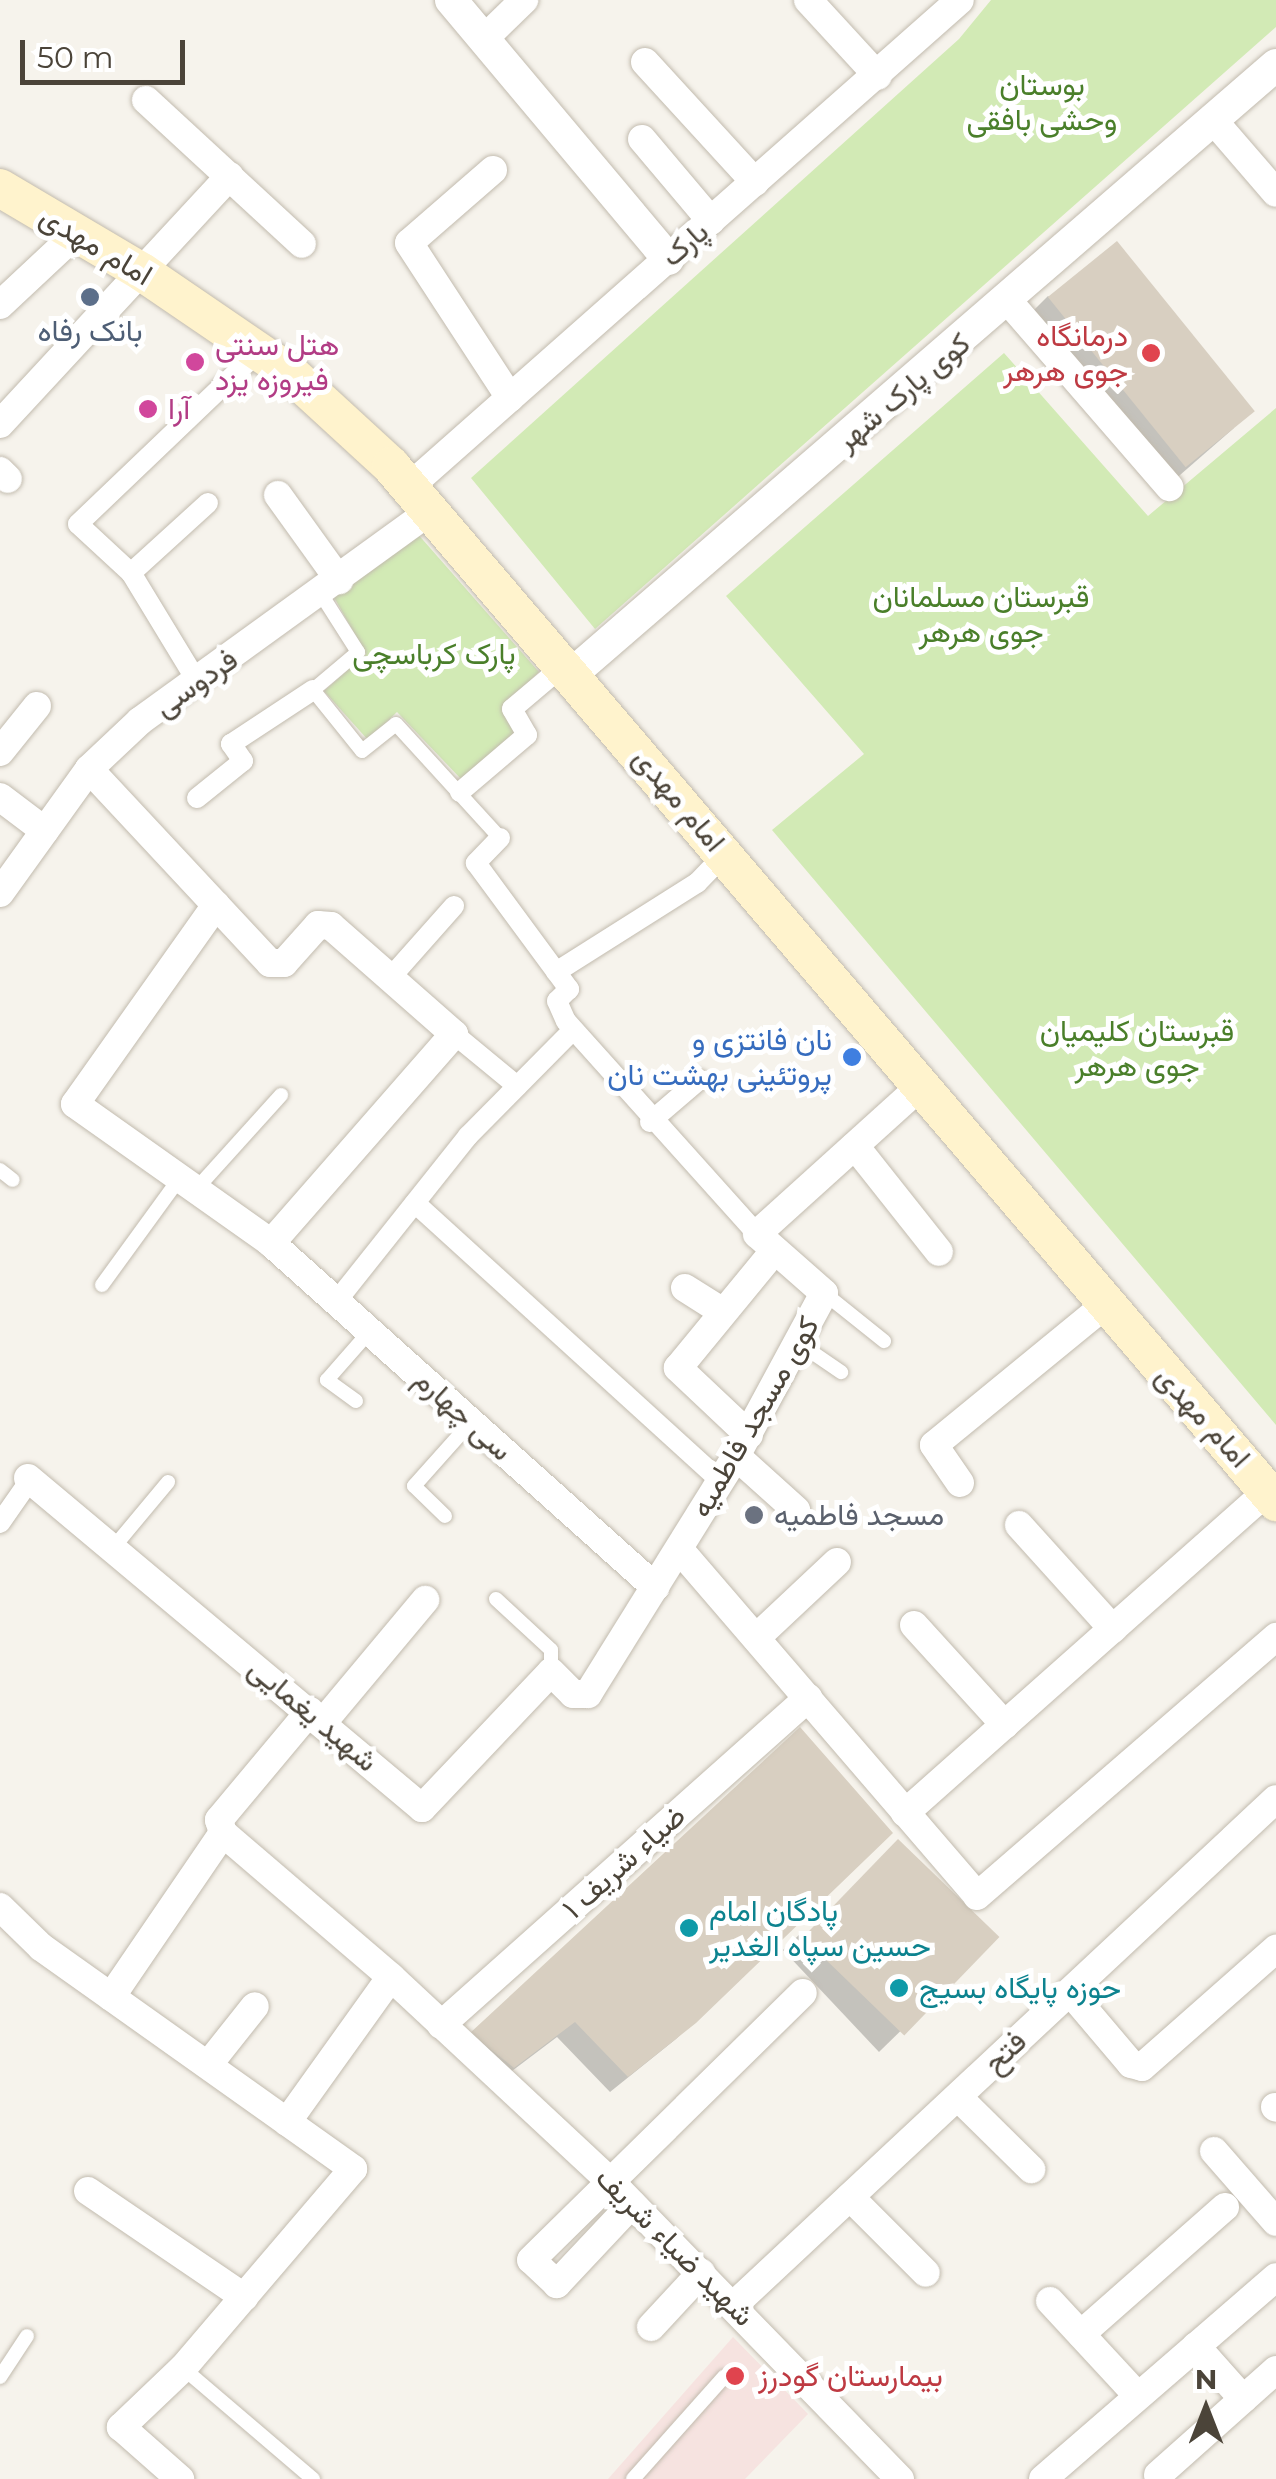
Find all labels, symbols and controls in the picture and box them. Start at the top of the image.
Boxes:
scale bar [25,20,190,82]
text: 50 m [37,39,114,76]
park label: بوستان وحشی بافقی [967,67,1117,138]
street label: امام مهدی [33,198,159,294]
street label: پارک [654,214,716,274]
marker: بانک رفاه [79,286,101,308]
place label: بانک رفاه [37,313,143,349]
place label: درمانگاه جوی هرهر [1003,318,1128,388]
street label: کوی پارک شهر [828,325,978,459]
place label: هتل سنتی فیروزه یزد [215,327,339,398]
marker: درمانگاه جوی هرهر [1138,340,1164,366]
marker: هتل سنتی فیروزه یزد [184,351,206,373]
place label: آرا [168,391,190,427]
marker: آرا [137,398,159,420]
park label: قبرستان مسلمانان جوی هرهر [872,579,1090,650]
park label: پارک کرباسچی [352,636,516,672]
street label: فردوسی [147,641,245,725]
street label: امام مهدی [625,741,733,859]
park label: قبرستان کلیمیان جوی هرهر [1040,1013,1234,1084]
place label: نان فانتزی و پروتئینی بهشت نان [607,1022,832,1092]
marker: نان فانتزی و پروتئینی بهشت نان [841,1046,863,1068]
street label: کوی مسجد فاطمیه [683,1310,827,1524]
street label: امام مهدی [1148,1359,1258,1475]
street label: سی چهارم [406,1362,520,1468]
place label: مسجد فاطمیه [774,1497,944,1533]
marker: مسجد فاطمیه [743,1504,765,1526]
street label: شهید یغمایی [241,1651,385,1779]
street label: ضیاء شریف ۱ [555,1797,693,1927]
place label: پادگان امام حسین سپاه الغدیر [709,1893,931,1964]
marker: پادگان امام حسین سپاه الغدیر [678,1917,700,1939]
place label: حوزه پایگاه بسیج [919,1970,1121,2006]
marker: حوزه پایگاه بسیج [888,1977,910,1999]
street label: فتح [976,2023,1034,2081]
street label: شهید ضیاء شریف [588,2160,762,2334]
place label: بیمارستان گودرز [758,2358,943,2394]
north arrow [1156,2359,1256,2459]
text: N [1195,2362,1217,2396]
marker: بیمارستان گودرز [722,2363,748,2389]

